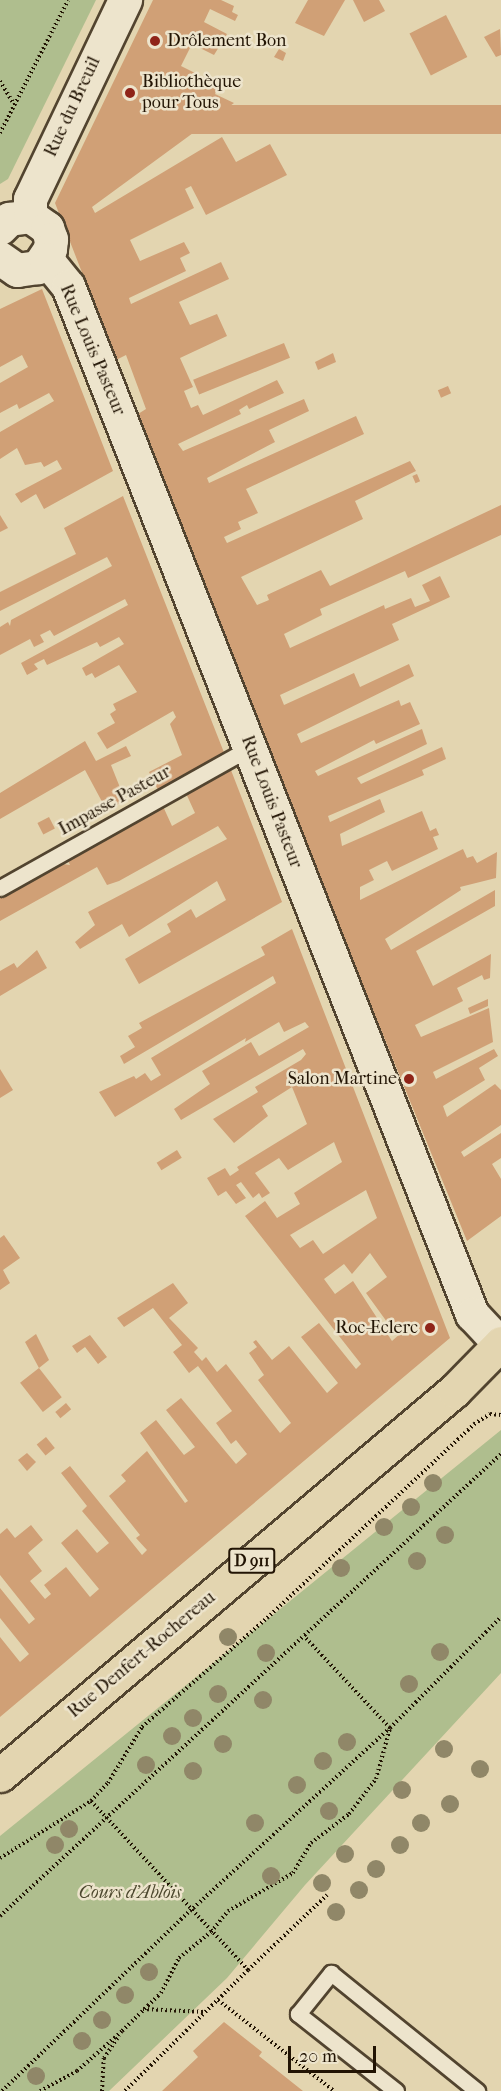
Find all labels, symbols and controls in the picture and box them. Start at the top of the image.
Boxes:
place label: Drôlement Bon [167,30,287,52]
marker: Drôlement Bon [148,34,162,48]
street label: Rue du Breuil [40,53,106,161]
place label: Bibliothèque pour Tous [142,72,241,115]
marker: Bibliothèque pour Tous [123,86,137,100]
street label: Rue Louis Pasteur [55,281,129,419]
street label: Rue Louis Pasteur [236,733,306,871]
street label: Impasse Pasteur [55,761,175,841]
place label: Salon Martine [288,1068,397,1090]
marker: Salon Martine [402,1072,416,1086]
place label: Roc-Eclerc [335,1317,418,1339]
marker: Roc-Eclerc [423,1321,437,1335]
road number: D 911 [228,1548,276,1574]
street label: Rue Denfert-Rochereau [64,1587,220,1723]
park label: Cours d'Ablois [79,1882,181,1904]
scale bar [291,2034,380,2072]
text: 20 m [299,2046,337,2067]

